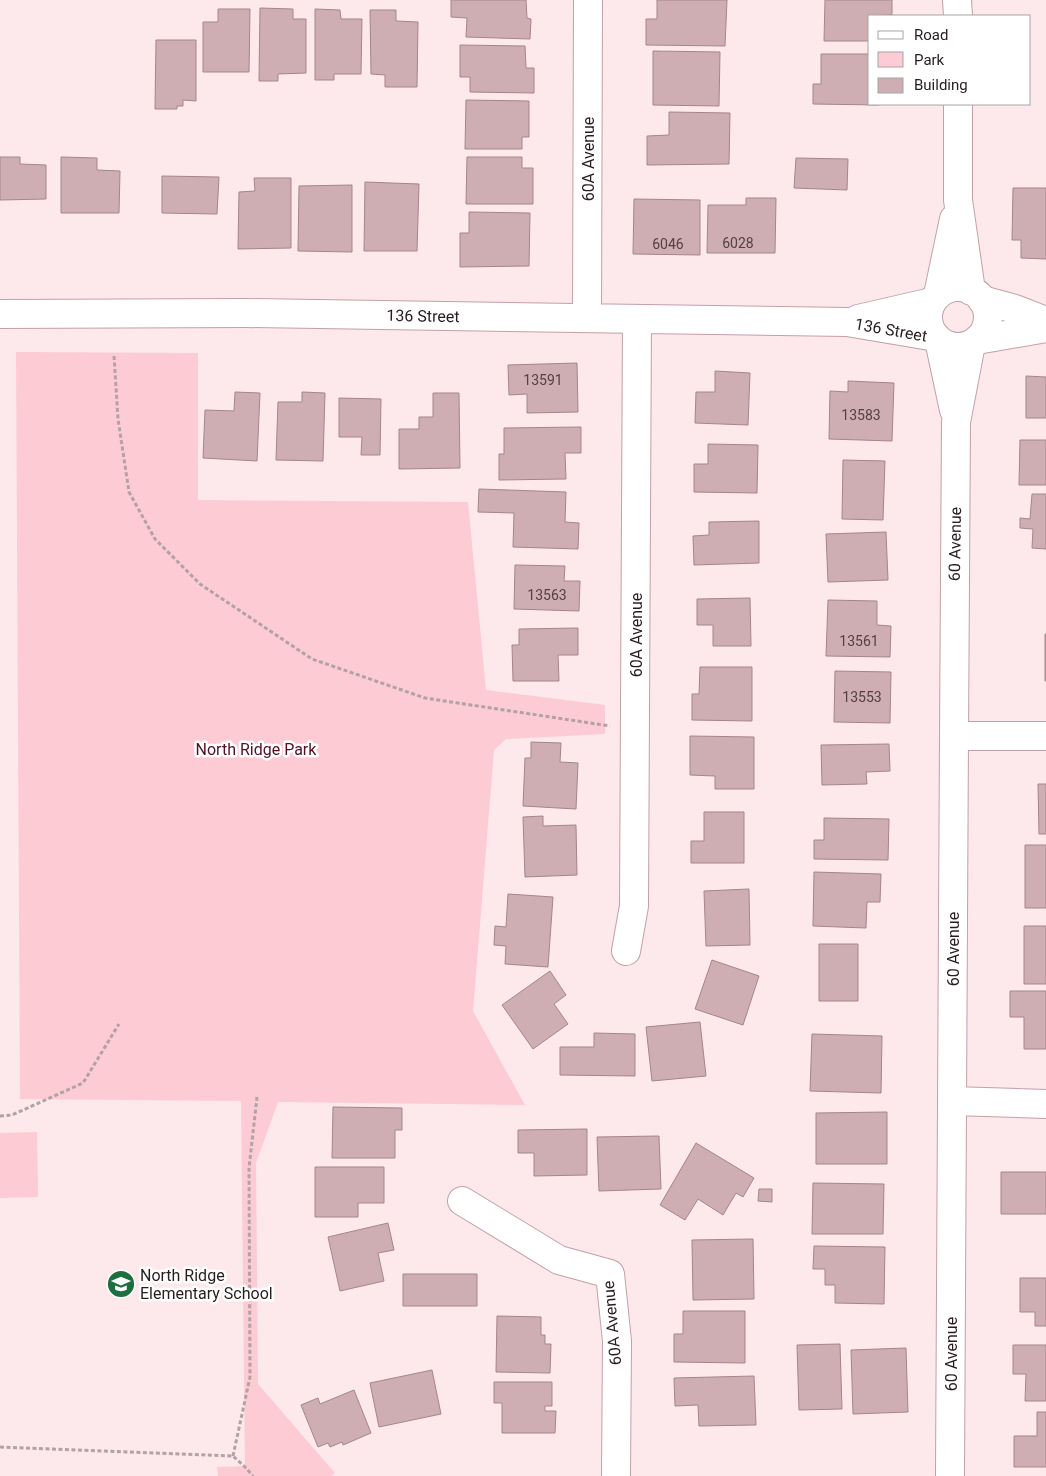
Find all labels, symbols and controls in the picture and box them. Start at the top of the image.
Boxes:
legend [868,15,1031,105]
text: Road [914,26,948,44]
text: Park [914,51,945,69]
text: Building [914,76,968,94]
street label: 60A Avenue [579,117,598,201]
house number: 6028 [722,235,754,251]
house number: 6046 [652,236,684,252]
street label: 136 Street [386,306,460,326]
street label: 136 Street [853,314,929,346]
house number: 13591 [523,372,563,388]
house number: 13583 [841,407,881,423]
street label: 60 Avenue [945,507,965,581]
house number: 13563 [527,587,567,603]
street label: 60A Avenue [627,593,646,677]
house number: 13561 [839,633,879,649]
house number: 13553 [842,689,882,705]
park label: North Ridge Park [196,740,317,759]
street label: 60 Avenue [944,912,963,986]
place label: North Ridge Elementary School [140,1266,273,1303]
school or university icon: North Ridge Elementary School [106,1269,136,1299]
street label: 60A Avenue [599,1280,625,1366]
street label: 60 Avenue [942,1317,961,1391]

